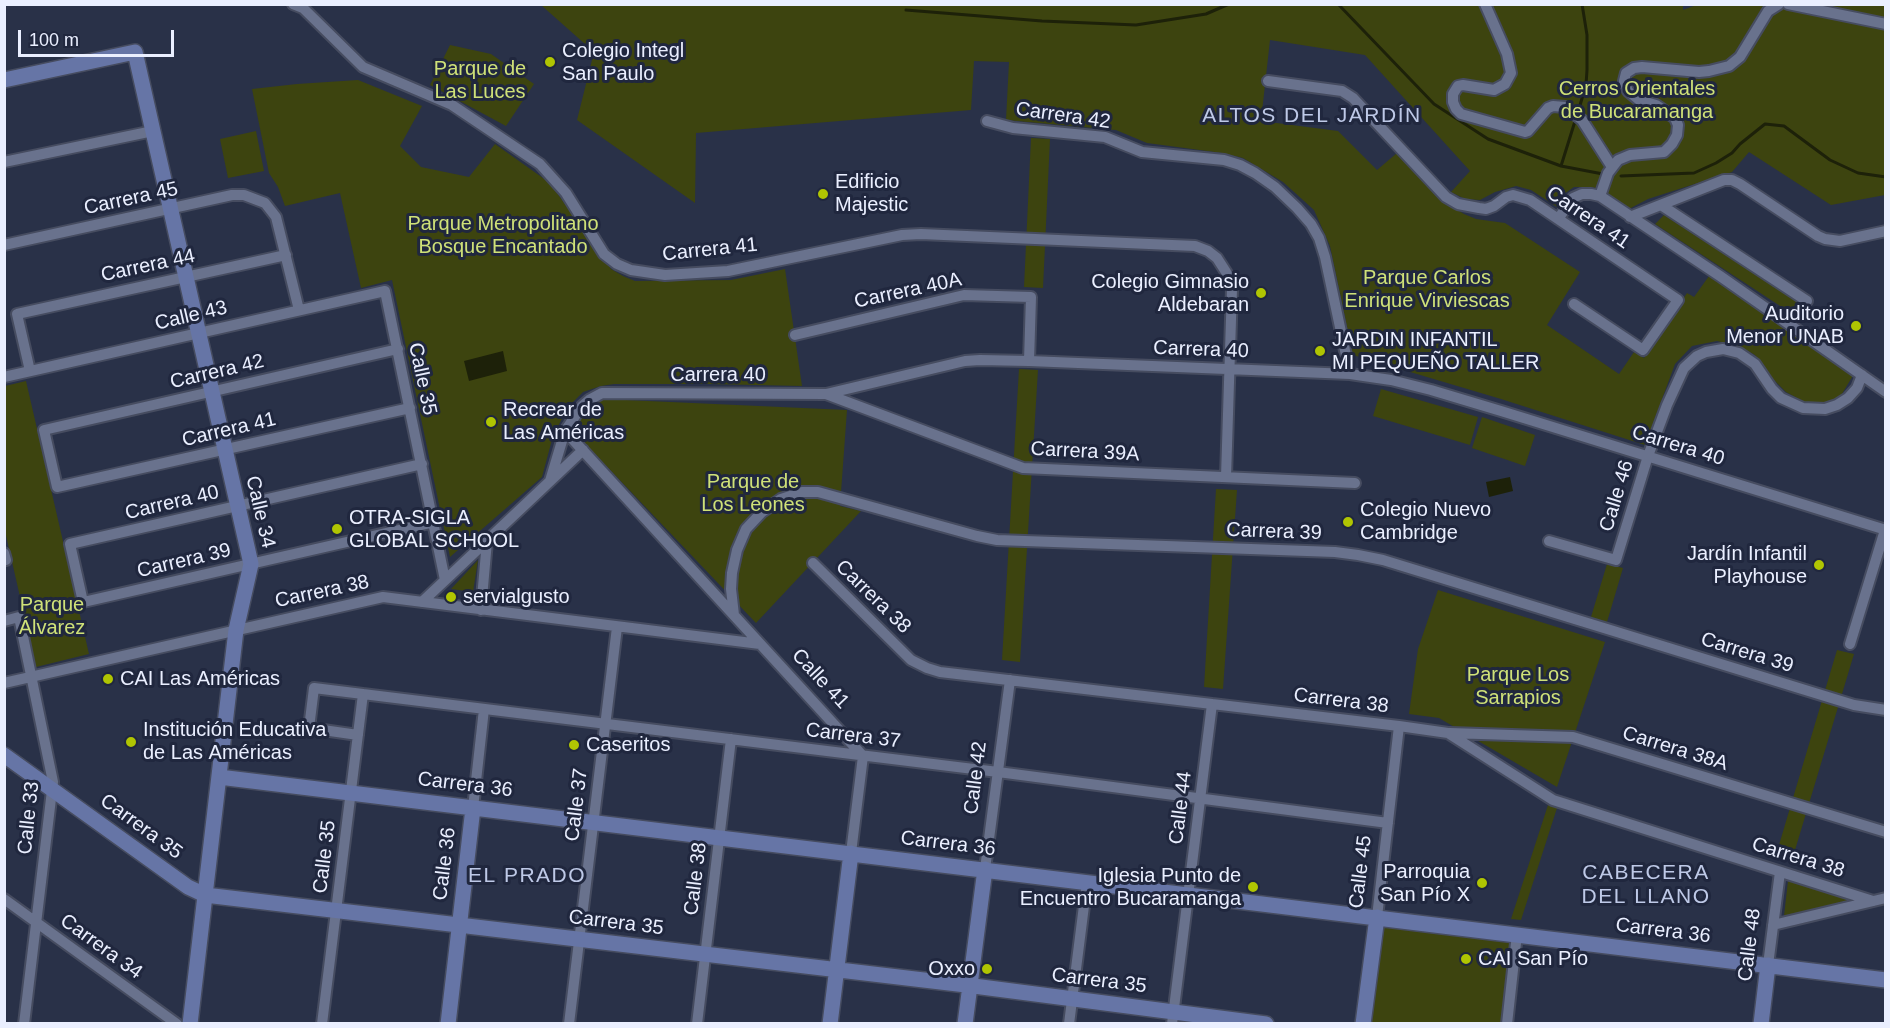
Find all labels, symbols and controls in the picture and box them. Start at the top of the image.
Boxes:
scale bar [21,18,177,56]
text: 100 m [29,30,79,50]
place label: Colegio Integl San Paulo [562,39,684,86]
marker: Colegio Integl San Paulo [543,55,557,69]
park label: Parque de Las Luces [434,57,526,104]
park label: Cerros Orientales de Bucaramanga [1559,77,1715,124]
street label: Carrera 42 [1014,97,1112,135]
district label: ALTOS DEL JARDÍN [1202,103,1422,129]
place label: Edificio Majestic [835,170,908,217]
street label: Carrera 45 [82,177,180,221]
street label: Carrera 41 [1542,181,1634,255]
marker: Edificio Majestic [816,187,830,201]
park label: Parque Metropolitano Bosque Encantado [407,212,599,259]
street label: Carrera 41 [661,233,759,267]
street label: Carrera 44 [99,244,197,288]
park label: Parque Carlos Enrique Virviescas [1344,266,1510,313]
street label: Carrera 40A [852,268,964,314]
place label: Colegio Gimnasio Aldebaran [1091,270,1249,317]
marker: Colegio Gimnasio Aldebaran [1254,286,1268,300]
street label: Calle 43 [153,296,229,336]
place label: Auditorio Menor UNAB [1726,302,1844,349]
marker: Auditorio Menor UNAB [1849,319,1863,333]
place label: JARDIN INFANTIL MI PEQUEÑO TALLER [1332,328,1539,375]
street label: Carrera 40 [1153,336,1249,364]
street label: Calle 35 [403,341,441,417]
marker: JARDIN INFANTIL MI PEQUEÑO TALLER [1313,344,1327,358]
street label: Carrera 42 [168,350,266,394]
street label: Carrera 40 [670,363,766,387]
place label: Recrear de Las Américas [503,398,624,445]
street label: Carrera 41 [180,408,278,452]
marker: Recrear de Las Américas [484,415,498,429]
street label: Carrera 40 [1629,421,1727,471]
street label: Carrera 39A [1030,437,1140,467]
street label: Calle 46 [1595,457,1639,535]
park label: Parque de Los Leones [701,470,805,517]
street label: Calle 34 [240,474,280,550]
street label: Carrera 40 [123,481,221,525]
place label: Colegio Nuevo Cambridge [1360,498,1491,545]
place label: OTRA-SIGLA GLOBAL SCHOOL [349,506,519,553]
marker: Colegio Nuevo Cambridge [1341,515,1355,529]
street label: Carrera 39 [1226,518,1322,546]
marker: OTRA-SIGLA GLOBAL SCHOOL [330,522,344,536]
street label: Carrera 39 [135,539,233,583]
place label: Jardín Infantil Playhouse [1687,542,1807,589]
street label: Carrera 38 [830,555,916,639]
marker: Jardín Infantil Playhouse [1812,558,1826,572]
street label: Carrera 38 [273,570,371,614]
place label: servialgusto [463,585,570,609]
marker: servialgusto [444,590,458,604]
park label: Parque Álvarez [19,593,85,640]
street label: Carrera 39 [1698,628,1796,678]
street label: Calle 41 [786,644,854,714]
park label: Parque Los Sarrapios [1467,663,1569,710]
place label: CAI Las Américas [120,667,280,691]
marker: CAI Las Américas [101,672,115,686]
street label: Carrera 38 [1292,683,1390,719]
place label: Institución Educativa de Las Américas [143,718,326,765]
street label: Carrera 37 [804,718,902,754]
street label: Carrera 38A [1619,722,1731,776]
place label: Caseritos [586,733,670,757]
marker: Institución Educativa de Las Américas [124,735,138,749]
marker: Caseritos [567,738,581,752]
street label: Calle 42 [960,740,992,816]
street label: Carrera 36 [416,767,514,803]
street label: Calle 37 [561,767,593,843]
street label: Calle 44 [1165,770,1197,846]
street label: Calle 33 [13,780,45,856]
street label: Carrera 35 [95,789,187,865]
street label: Calle 35 [309,819,341,895]
street label: Calle 36 [429,826,461,902]
street label: Carrera 36 [899,826,997,862]
street label: Carrera 38 [1749,833,1847,883]
street label: Calle 45 [1345,834,1377,910]
street label: Calle 38 [680,841,712,917]
place label: Parroquia San Pío X [1380,860,1470,907]
district label: CABECERA DEL LLANO [1581,860,1711,910]
district label: EL PRADO [468,863,586,889]
place label: Iglesia Punto de Encuentro Bucaramanga [1020,864,1241,911]
marker: Parroquia San Pío X [1475,876,1489,890]
marker: Iglesia Punto de Encuentro Bucaramanga [1246,880,1260,894]
street label: Carrera 35 [567,905,665,941]
street label: Calle 48 [1734,907,1766,983]
street label: Carrera 34 [55,909,147,985]
street label: Carrera 36 [1614,913,1712,949]
place label: CAI San Pío [1478,947,1588,971]
marker: CAI San Pío [1459,952,1473,966]
place label: Oxxo [928,957,975,981]
marker: Oxxo [980,962,994,976]
street label: Carrera 35 [1050,963,1148,999]

